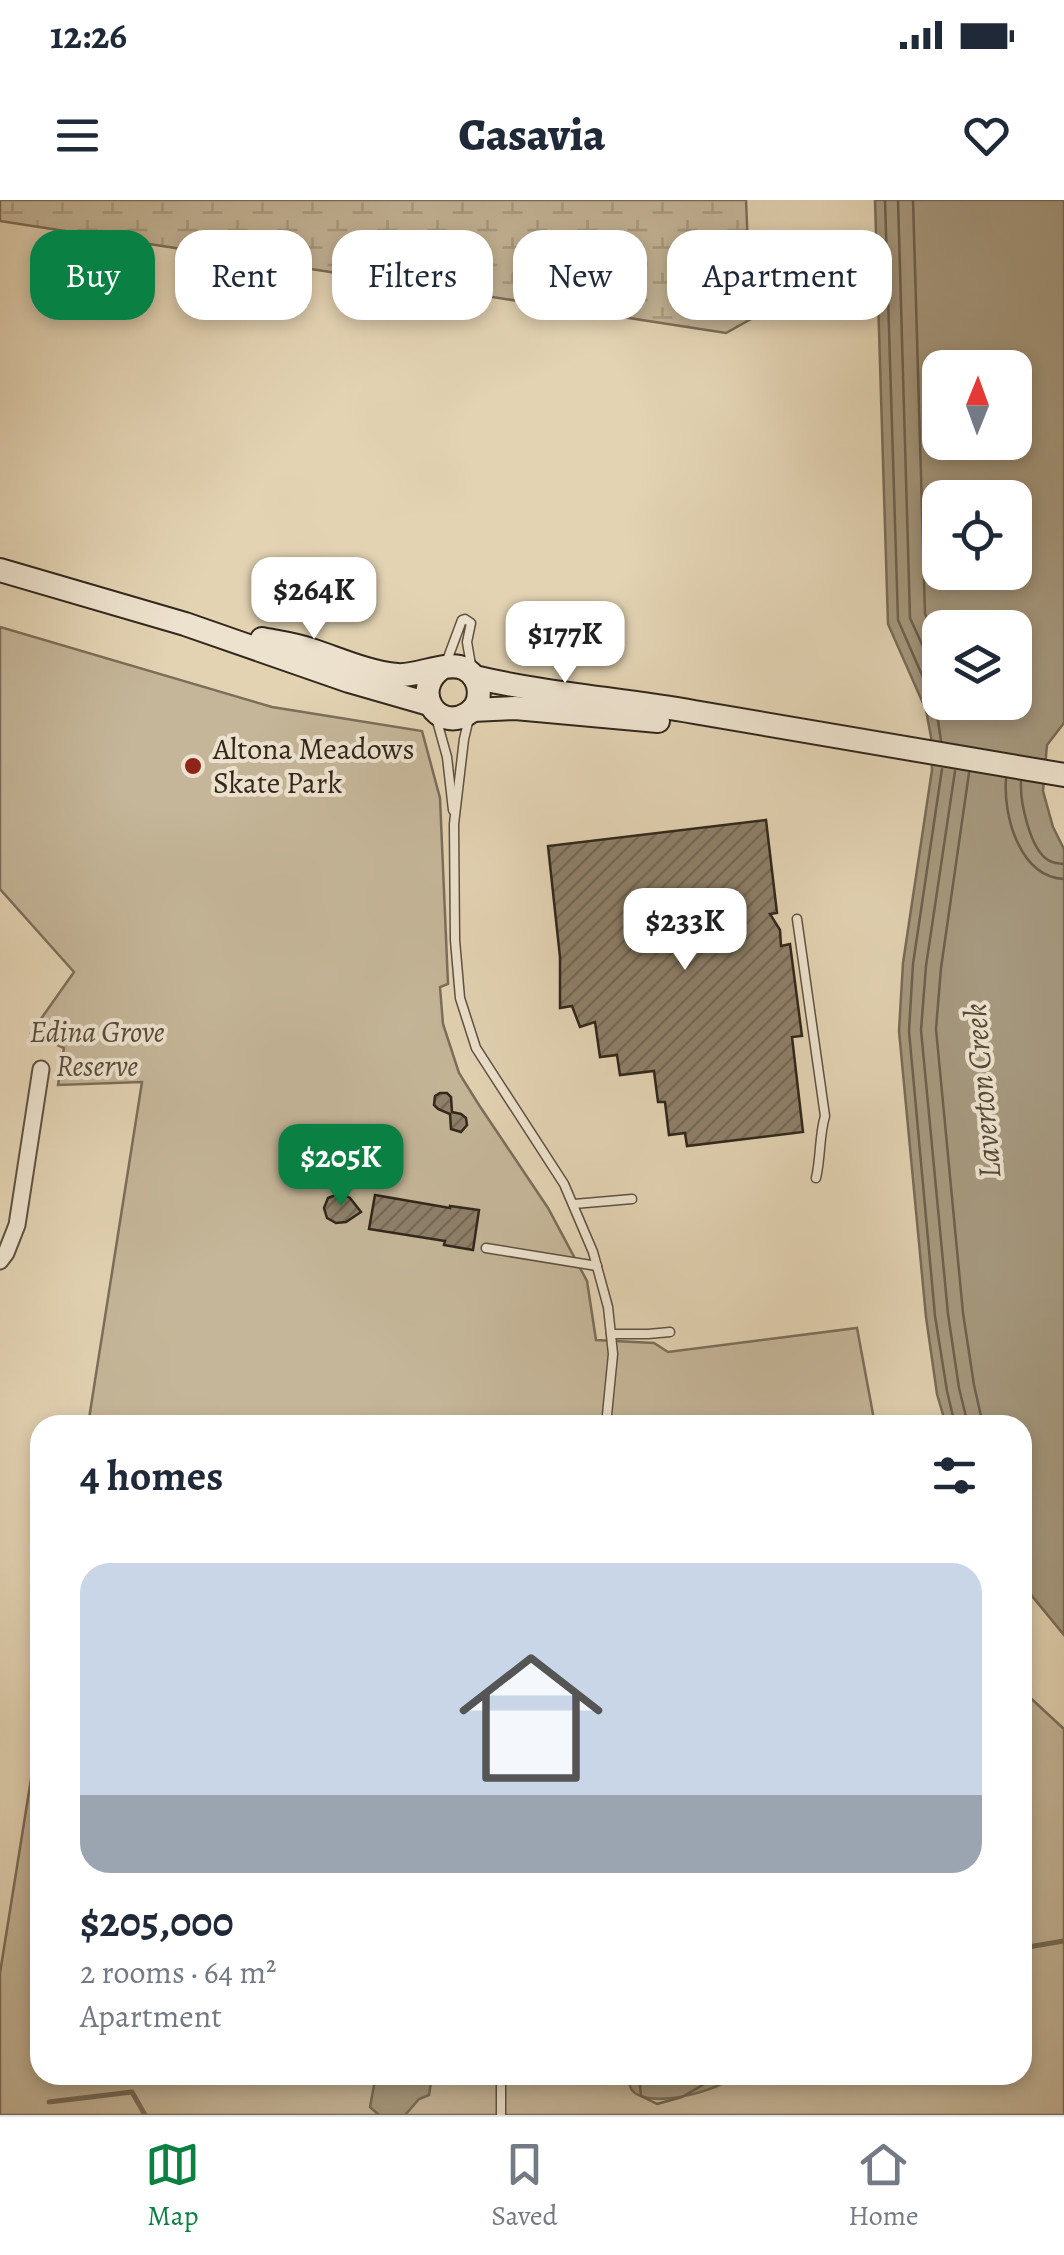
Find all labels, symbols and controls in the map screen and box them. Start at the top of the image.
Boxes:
text: 12:26 [50,9,127,61]
text: Casavia [459,104,605,166]
icon: menu [50,108,105,163]
icon: heart [959,108,1014,163]
chip: Buy [30,230,155,320]
chip: Rent [175,230,312,320]
chip: Filters [332,230,493,320]
chip: New [513,230,647,320]
chip: Apartment [667,230,892,320]
north arrow [922,350,1032,460]
map controls [922,350,1032,720]
button: locate [922,480,1032,590]
pin: $264K [244,557,384,642]
text: $264K [273,567,355,611]
pin: $177K [495,601,635,686]
button: layers [922,610,1032,720]
text: $177K [528,611,602,655]
place label: Altona Meadows Skate Park [212,729,414,803]
marker: Altona Meadows Skate Park [182,755,204,777]
pin: $233K [615,888,755,973]
text: $233K [646,898,724,942]
water label: Laverton Creek [952,1002,1012,1180]
park label: Edina Grove Reserve [29,1012,165,1086]
pin: $205K [271,1124,411,1209]
text: $205K [300,1134,382,1178]
text: 4 homes [80,1447,223,1504]
icon: filters [927,1448,982,1503]
icon: home [441,1628,621,1808]
text: $205,000 [80,1893,234,1950]
text: 2 rooms · 64 m² [80,1950,277,1994]
text: Apartment [80,1994,222,2038]
tab: Map [145,2137,200,2235]
tab: Saved [491,2137,558,2235]
tab: Home [848,2137,919,2235]

